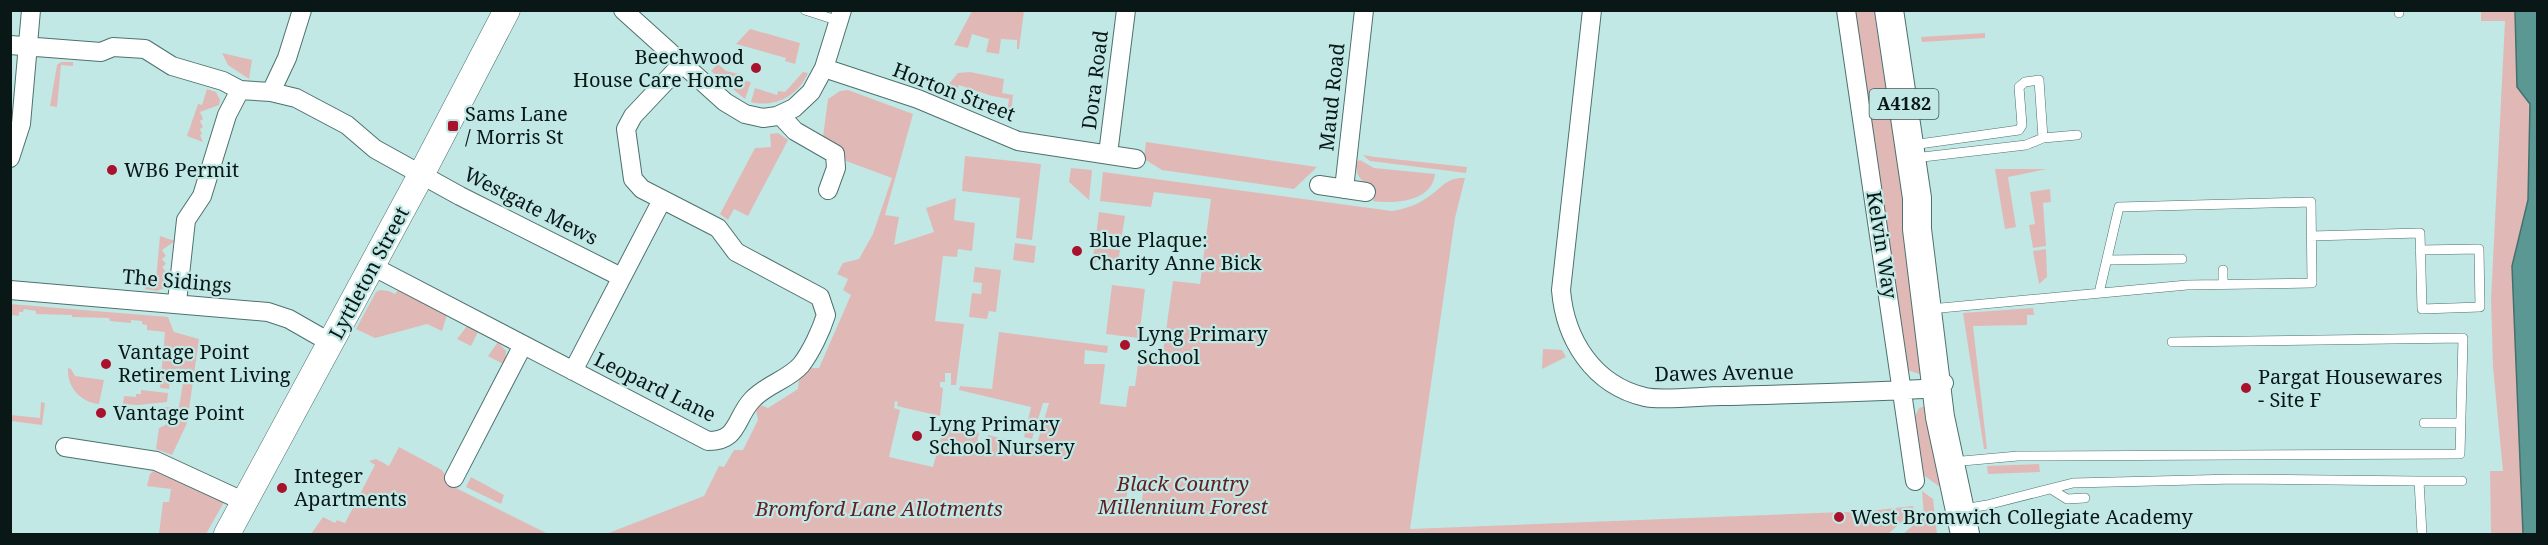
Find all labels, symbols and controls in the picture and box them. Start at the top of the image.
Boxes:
street label: Dora Road [1075,29,1114,131]
street label: Maud Road [1312,42,1351,152]
place label: Beechwood House Care Home [573,43,744,93]
street label: Horton Street [889,56,1019,127]
marker: Beechwood House Care Home [749,61,763,75]
road number: A4182 [1870,89,1938,119]
place label: Sams Lane / Morris St [465,100,568,150]
marker: Sams Lane / Morris St [446,119,460,133]
place label: WB6 Permit [124,156,239,183]
street label: Westgate Mews [460,160,603,251]
marker: WB6 Permit [105,163,119,177]
street label: Kelvin Way [1861,189,1904,301]
street label: Lyttleton Street [322,202,415,344]
place label: Blue Plaque: Charity Anne Bick [1089,226,1262,276]
marker: Blue Plaque: Charity Anne Bick [1070,244,1084,258]
street label: The Sidings [121,262,233,299]
place label: Lyng Primary School [1137,320,1268,370]
place label: Vantage Point Retirement Living [118,338,291,388]
marker: Lyng Primary School [1118,338,1132,352]
street label: Leopard Lane [590,345,721,428]
marker: Vantage Point Retirement Living [99,357,113,371]
street label: Dawes Avenue [1654,358,1794,387]
place label: Pargat Housewares - Site F [2258,363,2442,413]
marker: Pargat Housewares - Site F [2239,381,2253,395]
place label: Vantage Point [113,399,244,426]
marker: Vantage Point [94,406,108,420]
place label: Lyng Primary School Nursery [929,410,1075,460]
marker: Lyng Primary School Nursery [910,429,924,443]
place label: Integer Apartments [294,462,407,512]
park label: Black Country Millennium Forest [1097,470,1269,520]
marker: Integer Apartments [275,481,289,495]
park label: Bromford Lane Allotments [754,495,1003,522]
place label: West Bromwich Collegiate Academy [1851,503,2194,530]
marker: West Bromwich Collegiate Academy [1832,510,1846,524]

